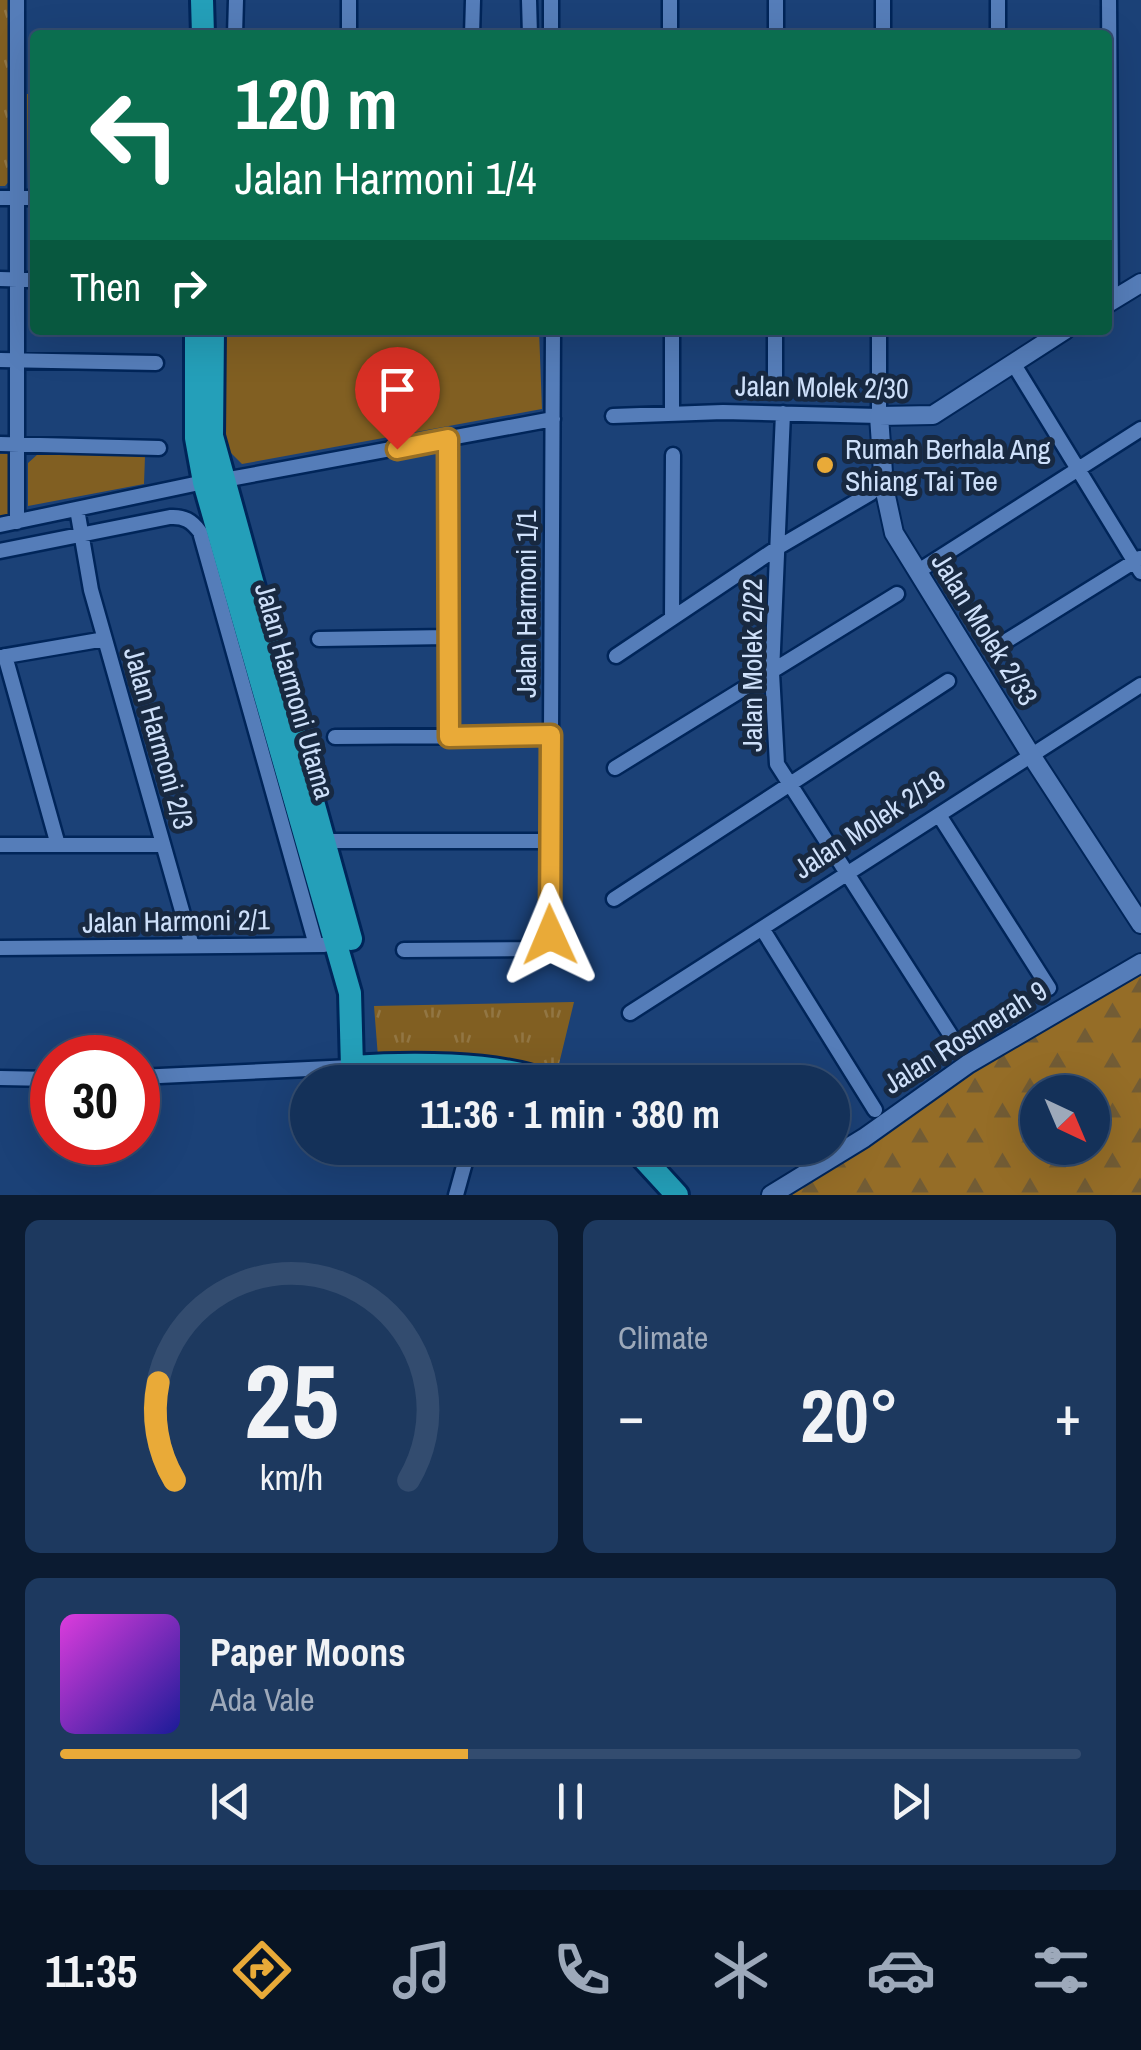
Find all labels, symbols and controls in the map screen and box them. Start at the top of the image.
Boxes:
text: 120 m [235,57,398,151]
icon: left [70,70,200,200]
text: Jalan Harmoni 1/4 [235,147,537,208]
icon: right [161,260,216,315]
text: Then [70,262,141,313]
pin [355,347,440,450]
icon: arrive [370,362,425,417]
street label: Jalan Molek 2/30 [735,366,909,408]
place label: Rumah Berhala Ang Shiang Tai Tee [845,430,1051,500]
marker: Rumah Berhala Ang Shiang Tai Tee [814,454,836,476]
street label: Jalan Harmoni 1/1 [507,510,545,698]
street label: Jalan Molek 2/33 [923,545,1047,713]
street label: Jalan Harmoni Utama [246,578,344,804]
street label: Jalan Molek 2/22 [733,578,771,752]
street label: Jalan Harmoni 2/3 [115,643,203,833]
street label: Jalan Molek 2/18 [786,761,952,887]
position arrow [498,883,602,987]
street label: Jalan Harmoni 2/1 [82,900,270,942]
street label: Jalan Rosmerah 9 [876,972,1054,1102]
speed limit sign: 30 [30,1035,160,1165]
north arrow [1020,1075,1110,1165]
map controls [1020,1075,1110,1165]
text: 11:36 · 1 min · 380 m [420,1089,720,1140]
text: Climate [618,1316,708,1359]
text: 25 [244,1330,339,1470]
text: 20° [800,1364,899,1465]
text: − [618,1378,644,1452]
text: + [1055,1378,1081,1452]
text: km/h [260,1453,323,1501]
text: Paper Moons [210,1627,406,1678]
text: Ada Vale [210,1678,315,1721]
icon: previous [203,1774,258,1829]
icon: pause [543,1774,598,1829]
icon: next [883,1774,938,1829]
icon: directions [227,1935,297,2005]
icon: music [387,1935,457,2005]
icon: phone [547,1935,617,2005]
icon: climate [706,1935,776,2005]
icon: car [866,1935,936,2005]
icon: filters [1026,1935,1096,2005]
text: 11:35 [45,1940,137,2001]

